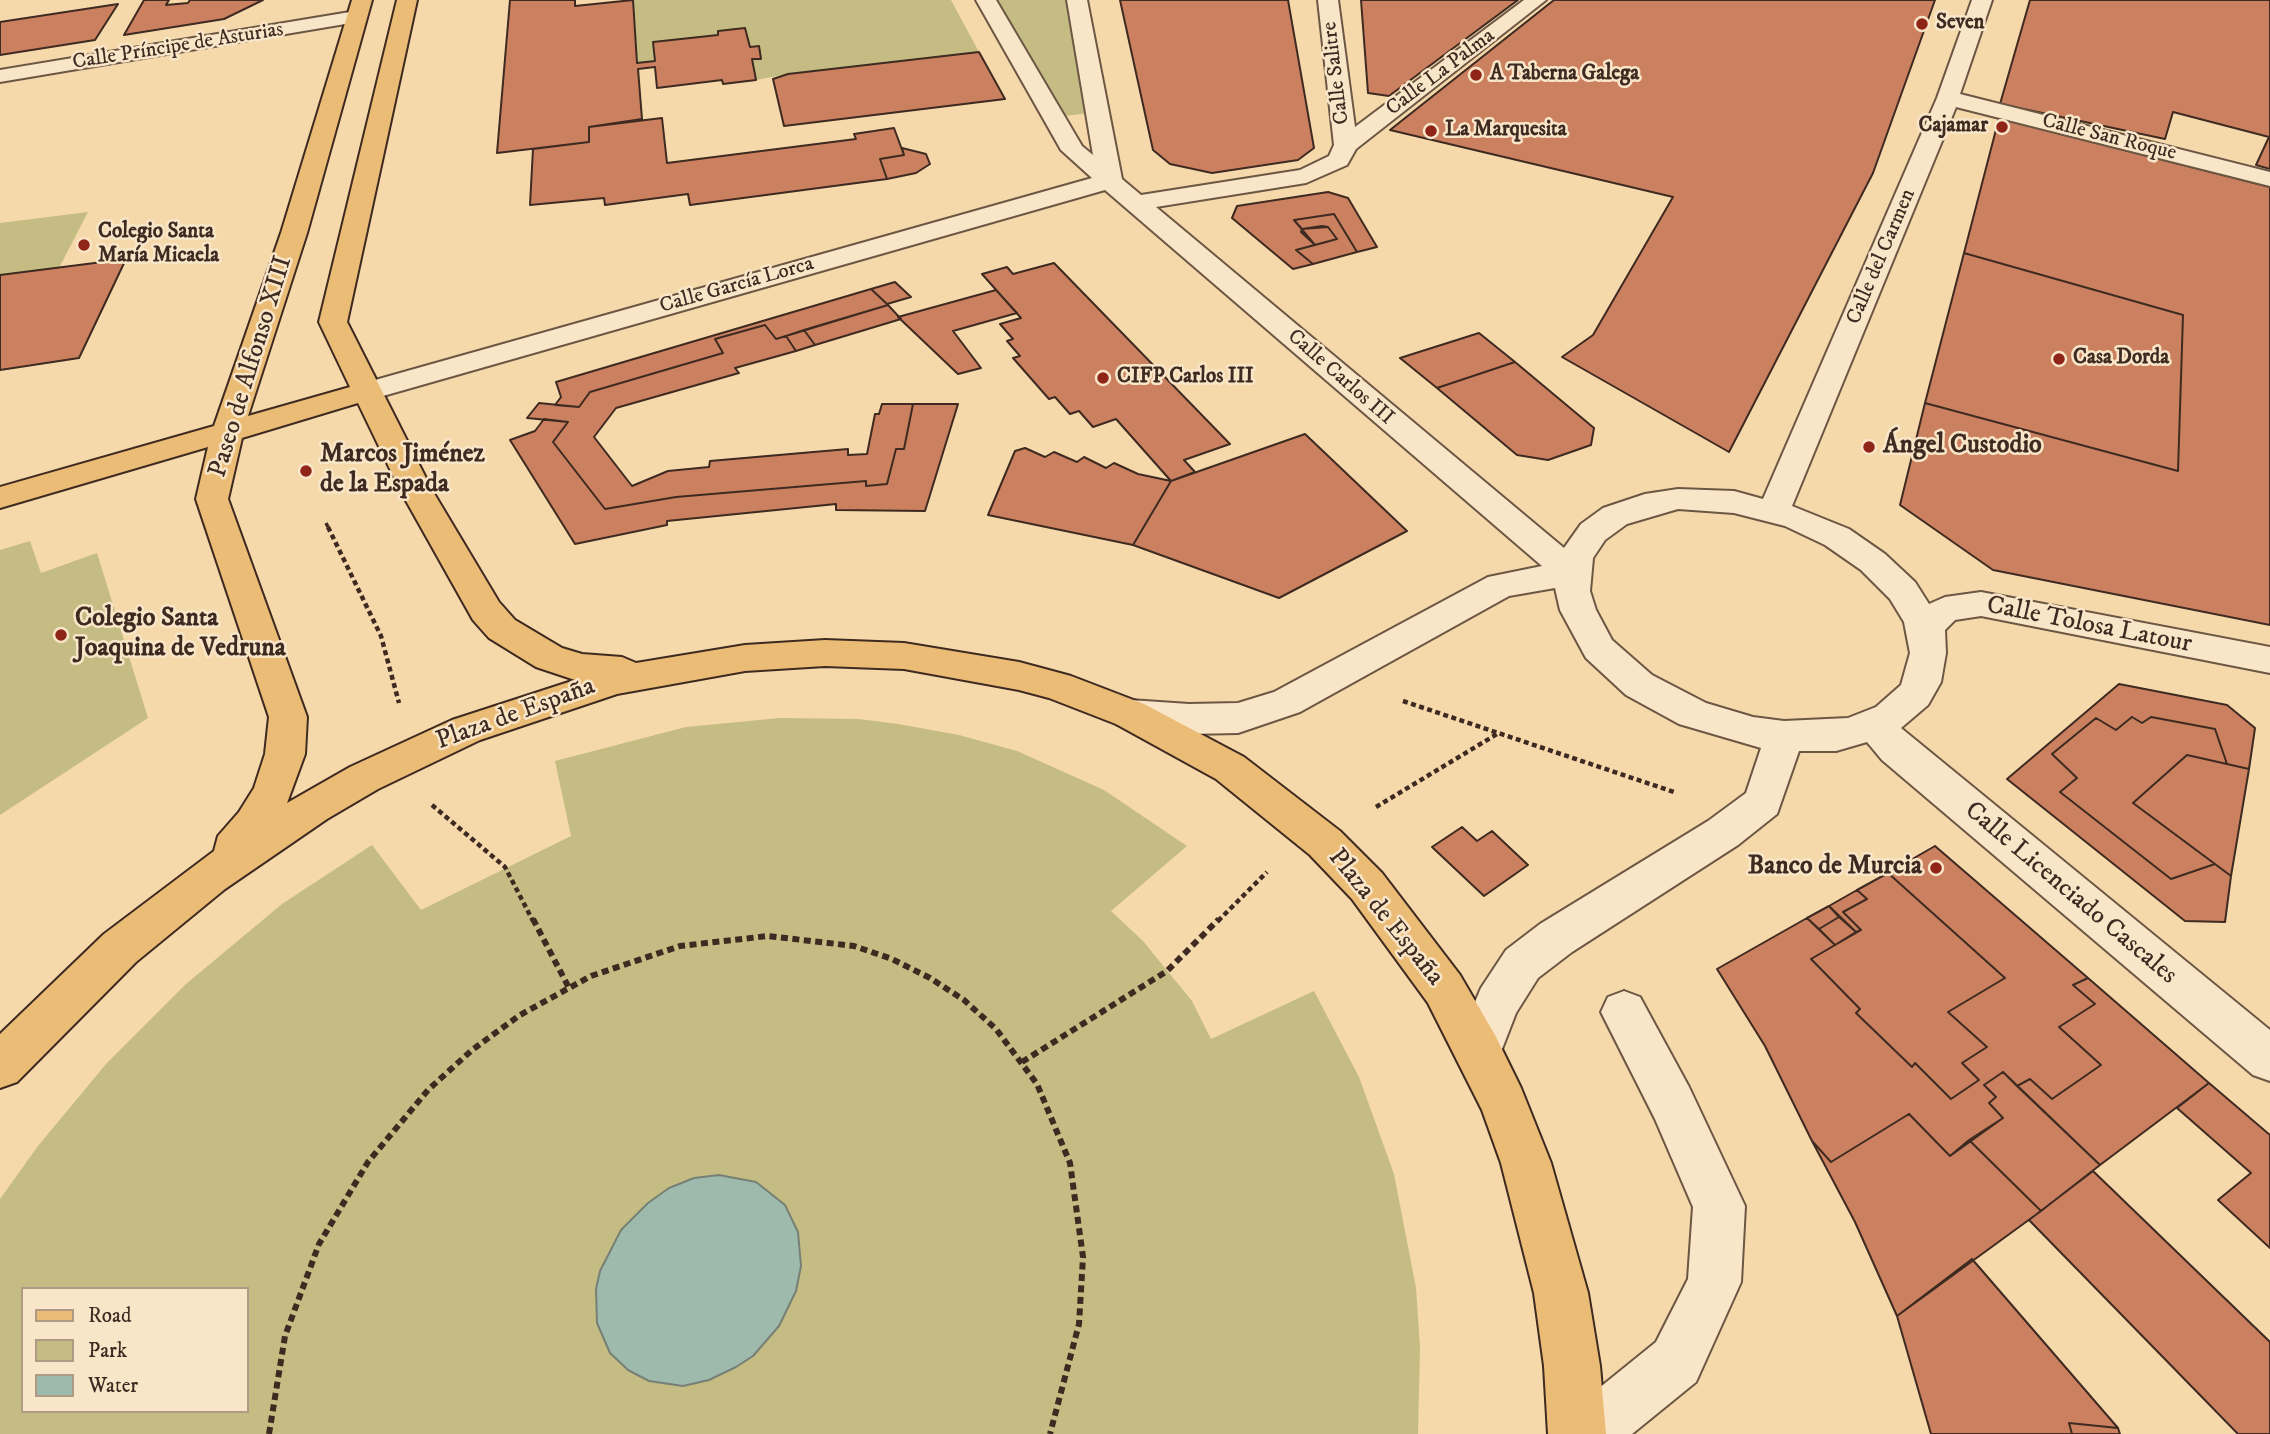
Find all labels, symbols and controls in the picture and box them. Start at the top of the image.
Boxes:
place label: Seven [1936,11,1985,37]
marker: Seven [1914,16,1930,32]
street label: Calle Príncipe de Asturias [71,18,285,76]
street label: Calle Salitre [1318,20,1356,126]
street label: Calle La Palma [1382,24,1500,122]
place label: A Taberna Galega [1490,62,1639,88]
marker: A Taberna Galega [1468,67,1484,83]
street label: Calle San Roque [2039,109,2179,167]
place label: Cajamar [1919,114,1988,140]
place label: La Marquesita [1445,118,1567,144]
marker: Cajamar [1994,119,2010,135]
marker: La Marquesita [1423,123,1439,139]
street label: Calle del Carmen [1842,185,1922,329]
place label: Colegio Santa María Micaela [98,220,219,270]
marker: Colegio Santa María Micaela [76,237,92,253]
street label: Calle García Lorca [657,252,817,320]
street label: Paseo de Alfonso XIII [203,253,301,481]
street label: Calle Carlos III [1281,325,1399,431]
place label: Casa Dorda [2073,346,2169,372]
marker: Casa Dorda [2051,351,2067,367]
place label: CIFP Carlos III [1117,365,1254,391]
marker: CIFP Carlos III [1095,370,1111,386]
place label: Ángel Custodio [1883,431,2042,463]
marker: Ángel Custodio [1861,439,1877,455]
place label: Marcos Jiménez de la Espada [320,440,485,502]
marker: Marcos Jiménez de la Espada [298,463,314,479]
street label: Calle Tolosa Latour [1984,591,2194,661]
place label: Colegio Santa Joaquina de Vedruna [75,604,286,666]
marker: Colegio Santa Joaquina de Vedruna [53,627,69,643]
street label: Plaza de España [432,672,600,758]
street label: Calle Licenciado Cascales [1957,796,2183,992]
street label: Plaza de España [1320,843,1450,993]
place label: Banco de Murcia [1748,852,1922,884]
marker: Banco de Murcia [1928,860,1944,876]
legend [21,1287,248,1413]
text: Road [88,1303,132,1329]
text: Park [88,1338,127,1364]
text: Water [88,1373,138,1399]

